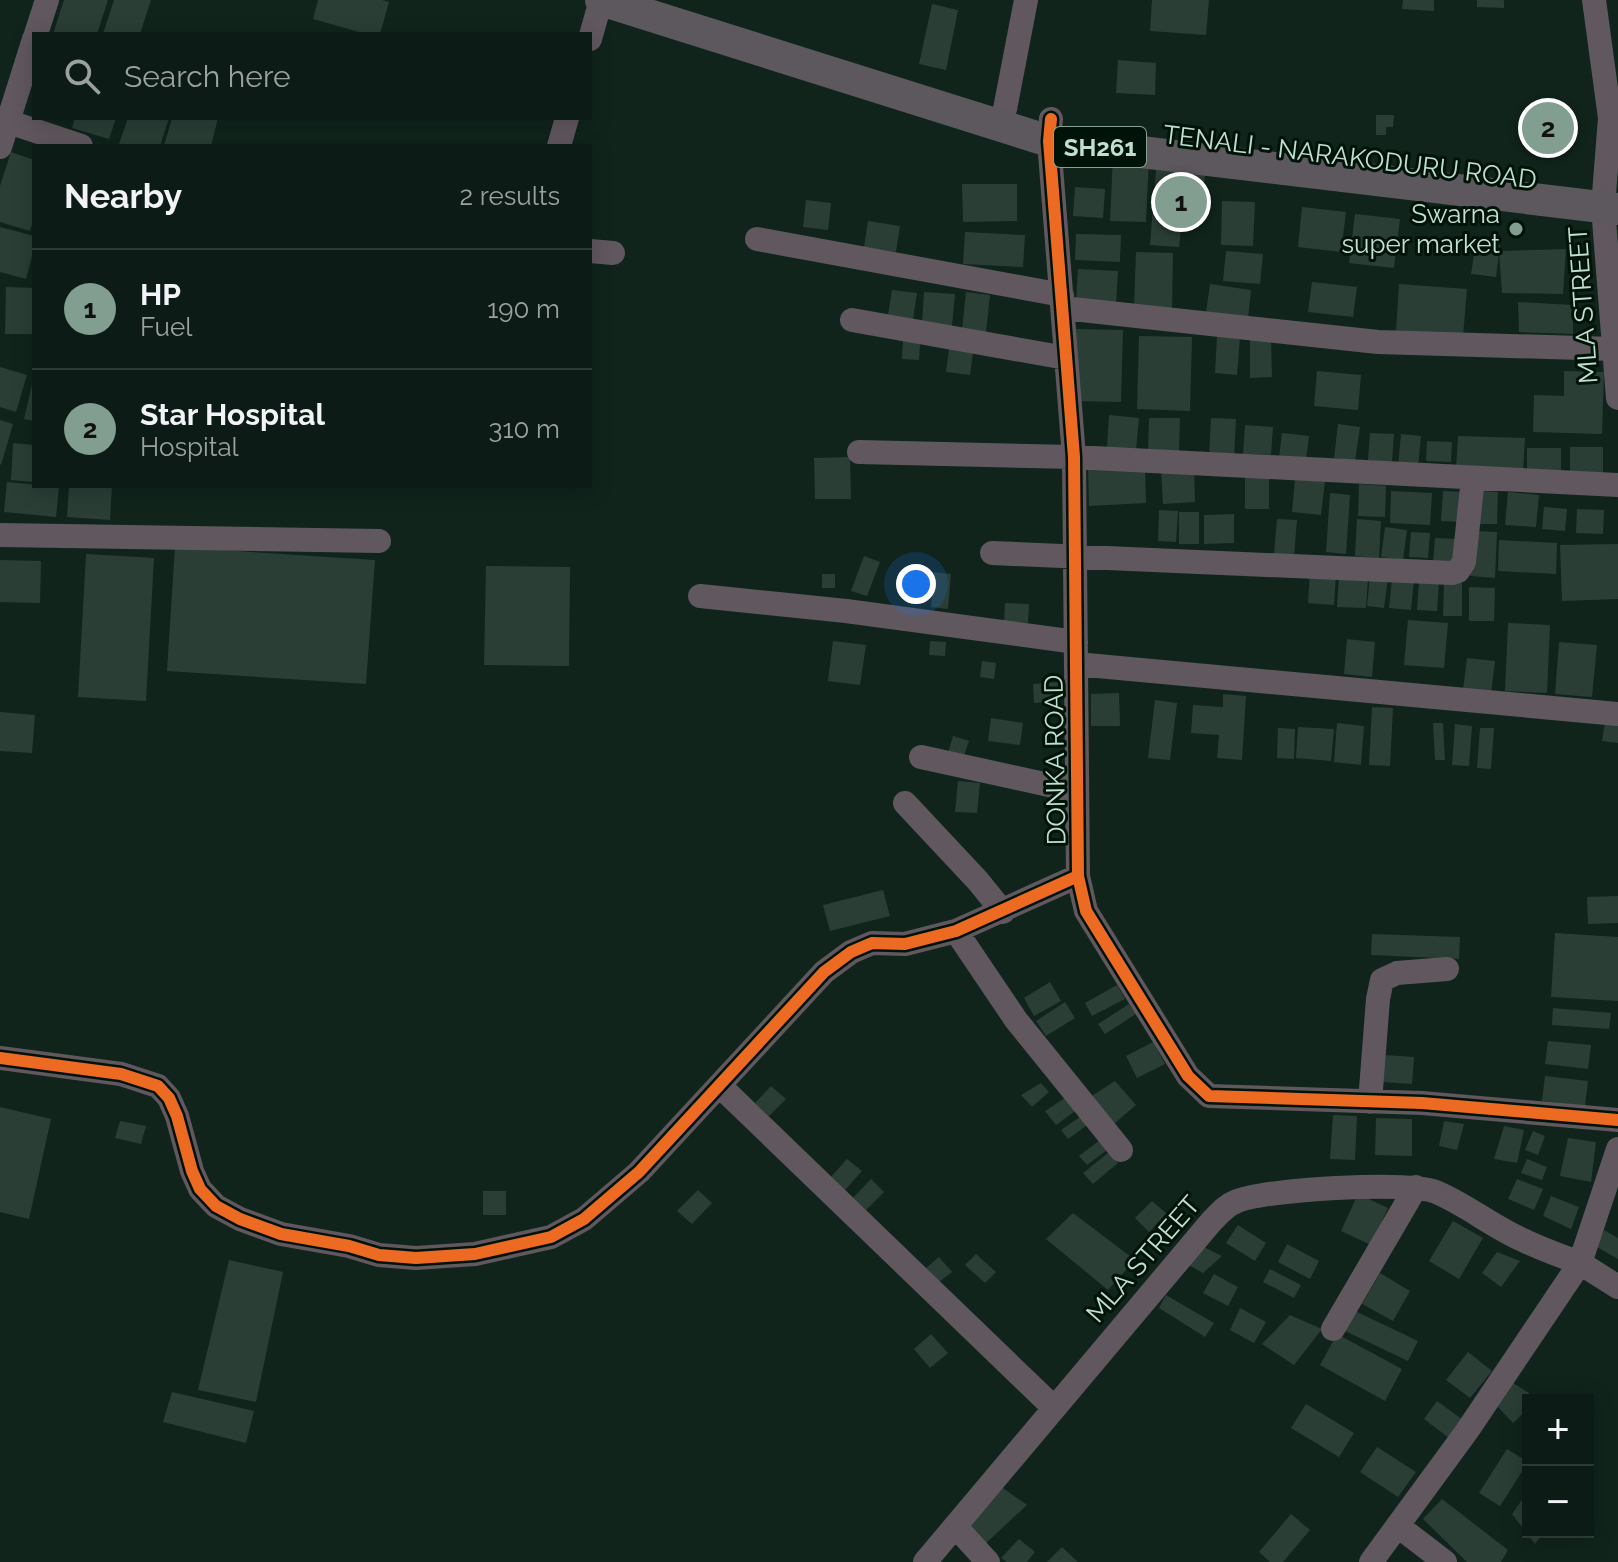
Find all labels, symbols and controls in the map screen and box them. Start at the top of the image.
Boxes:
search box [32,32,592,120]
icon: search [60,54,104,98]
text: Search here [124,59,291,94]
pin: 2 [1522,98,1574,158]
street label: TENALI - NARAKODURU ROAD [1162,119,1538,195]
road number: SH261 [1054,127,1146,167]
pin: 1 [1155,172,1207,232]
text: Nearby [64,176,182,216]
text: 2 results [460,181,560,211]
place label: Swarna super market [1341,199,1500,259]
marker: Swarna super market [1507,220,1525,238]
street label: MLA STREET [1563,225,1603,385]
text: HP [140,277,181,312]
text: 1 [84,294,96,324]
text: 190 m [487,294,560,324]
text: Fuel [140,312,192,342]
text: Star Hospital [140,397,325,432]
text: 2 [83,414,97,444]
text: 310 m [489,414,560,444]
text: Hospital [140,432,239,462]
your location [896,564,936,604]
street label: DONKA ROAD [1039,675,1071,845]
street label: MLA STREET [1080,1190,1206,1328]
map controls [1522,1394,1594,1538]
button: + [1522,1394,1594,1466]
button: − [1522,1466,1594,1538]

